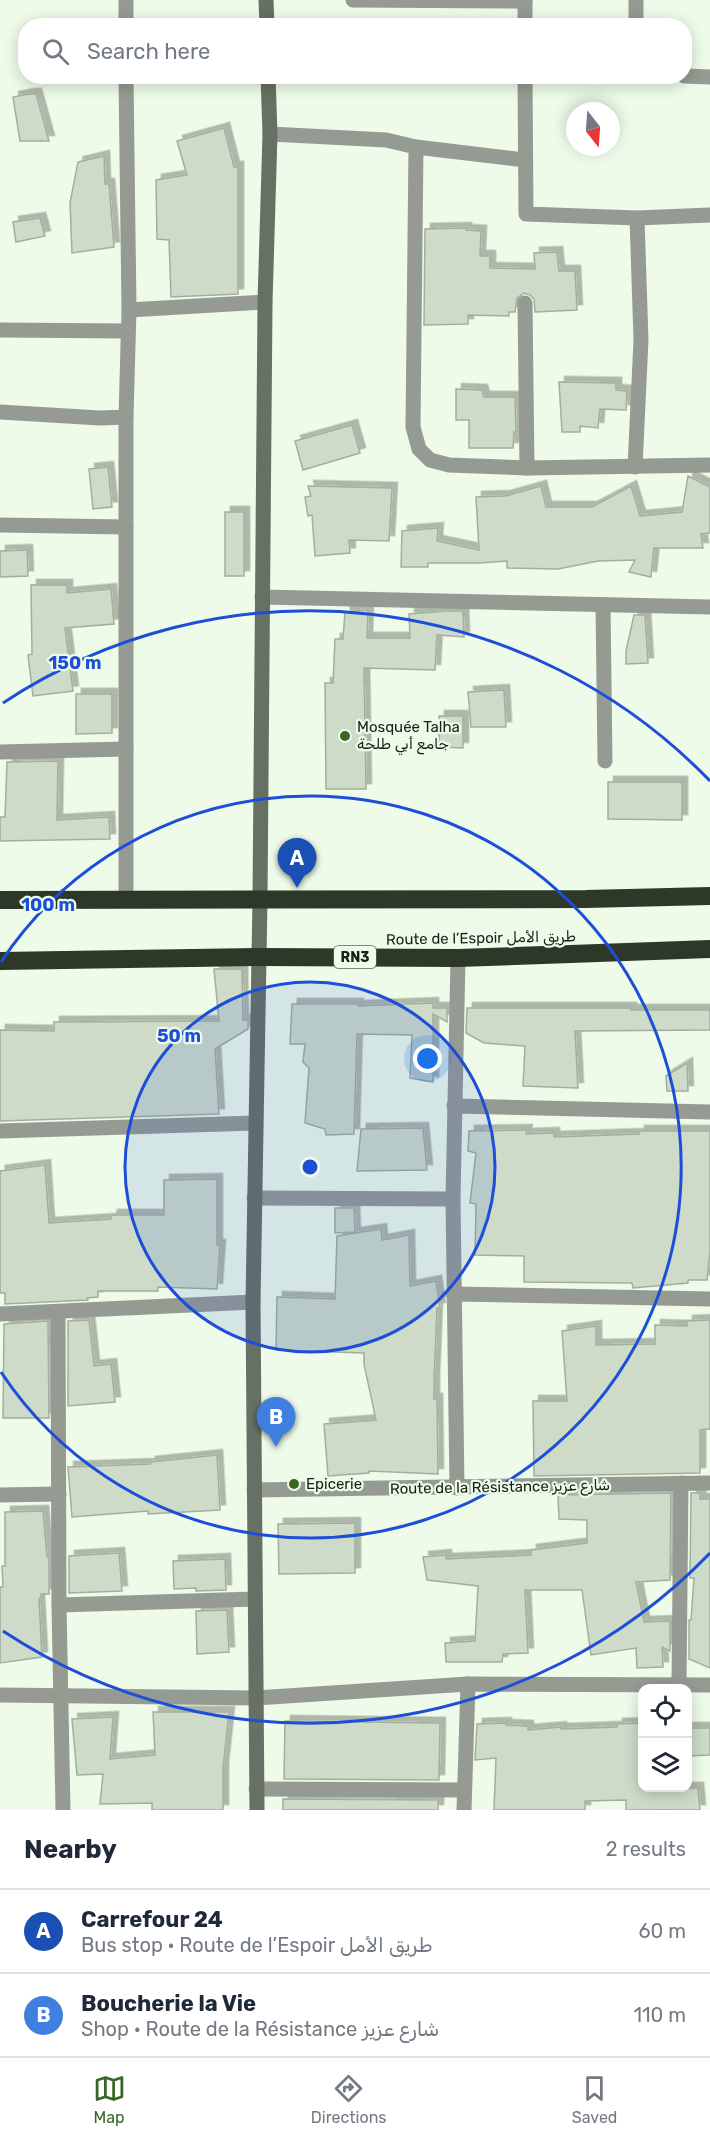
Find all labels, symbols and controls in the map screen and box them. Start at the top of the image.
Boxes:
search box [18,18,692,84]
icon: search [39,35,72,68]
text: Search here [87,38,210,65]
north arrow [566,102,620,156]
text: 150 m [48,652,102,674]
place label: Mosquée Talha جامع أبي طلحة [357,718,460,756]
marker: Mosquée Talha جامع أبي طلحة [338,729,352,743]
pin: A [278,838,316,888]
text: 100 m [21,894,75,916]
street label: Route de l’Espoir طريق الأمل [386,927,576,949]
road number: RN3 [334,946,376,968]
text: 50 m [157,1025,201,1047]
your location [413,1044,442,1073]
centre of rings [300,1157,320,1177]
pin: B [256,1398,296,1447]
place label: Epicerie [306,1475,362,1493]
street label: Route de la Résistance شارع عزيز [390,1476,610,1500]
marker: Epicerie [287,1477,301,1491]
map controls [638,1684,692,1792]
button: locate [638,1684,692,1738]
button: layers [638,1738,692,1792]
text: Nearby [24,1834,117,1865]
text: 2 results [606,1837,686,1861]
text: Carrefour 24 [81,1906,223,1933]
text: A [36,1919,51,1943]
text: 60 m [639,1919,686,1943]
text: Bus stop · Route de l’Espoir طريق الأمل [81,1933,433,1957]
text: Boucherie la Vie [81,1990,256,2017]
text: B [36,2003,51,2027]
text: 110 m [634,2003,686,2027]
text: Shop · Route de la Résistance شارع عزيز [81,2017,439,2041]
tab: Map [93,2072,126,2127]
tab: Directions [311,2072,387,2127]
tab: Saved [572,2072,617,2127]

